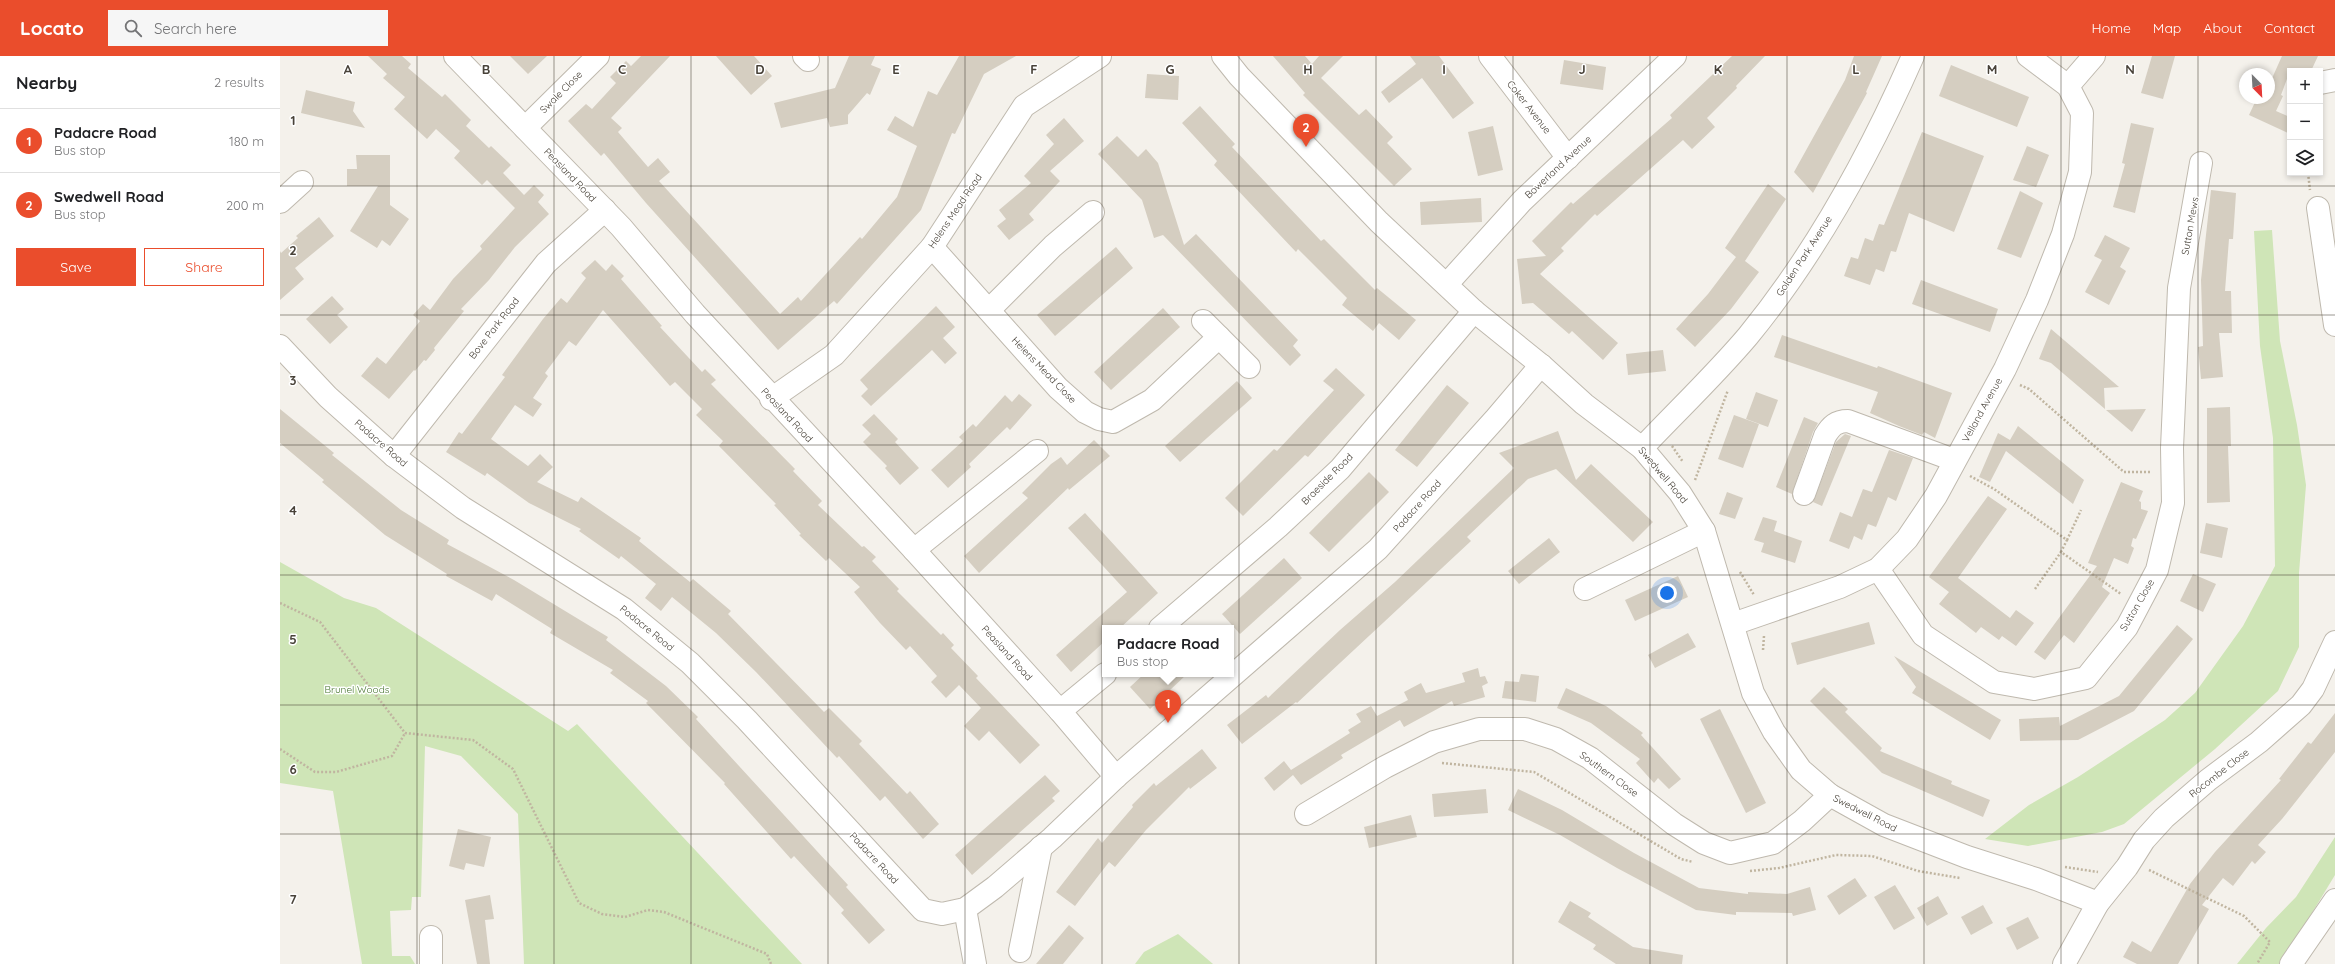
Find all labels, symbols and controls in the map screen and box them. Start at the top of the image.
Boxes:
search box [108,10,388,46]
text: Locato [20,16,84,40]
icon: search [122,17,144,39]
text: Search here [154,19,237,38]
text: Home [2092,19,2131,37]
text: Map [2153,19,2181,37]
text: About [2203,19,2242,37]
text: Contact [2264,19,2315,37]
text: A [344,61,353,77]
text: B [482,61,490,77]
text: C [618,61,626,77]
text: D [755,61,765,77]
text: E [892,61,900,77]
text: F [1030,61,1038,77]
text: G [1165,61,1175,77]
text: H [1303,61,1313,77]
text: I [1442,61,1446,77]
text: J [1578,61,1586,77]
text: K [1714,61,1723,77]
text: L [1852,61,1860,77]
text: M [1987,61,1997,77]
text: N [2125,61,2135,77]
street label: Swale Close [537,68,585,116]
north arrow [2239,68,2275,104]
map controls [2287,68,2323,176]
button: + [2287,68,2323,104]
text: Nearby [16,72,77,93]
text: 2 results [214,74,264,90]
street label: Coker Avenue [1504,78,1554,137]
button: − [2287,104,2323,140]
text: 1 [290,112,296,128]
pin: 2 [1293,114,1319,147]
text: Padacre Road [54,123,157,142]
street label: Bowerland Avenue [1522,132,1594,201]
text: 1 [26,133,32,149]
text: 180 m [229,133,264,149]
button: layers [2287,140,2323,176]
text: Bus stop [54,142,106,158]
street label: Peasland Road [541,145,599,205]
street label: Helens Mead Road [925,171,985,251]
text: Swedwell Road [54,187,164,206]
street label: Sutton Mews [2179,196,2202,256]
text: 2 [25,197,33,213]
text: 200 m [226,197,264,213]
text: Bus stop [54,206,106,222]
street label: Golden Park Avenue [1773,213,1835,299]
text: 2 [289,242,297,258]
button: Save [16,248,136,286]
button: Share [144,248,264,286]
street label: Bove Park Road [466,295,522,361]
street label: Helens Mead Close [1009,334,1079,406]
text: 3 [290,372,297,388]
street label: Velland Avenue [1959,375,2005,444]
street label: Peasland Road [758,385,816,445]
street label: Padacre Road [352,416,410,470]
street label: Swedwell Road [1635,444,1691,506]
street label: Braeside Road [1298,450,1356,508]
street label: Padacre Road [1390,477,1444,535]
text: 4 [289,502,297,518]
street label: Sutton Close [2117,576,2157,633]
your location [1657,583,1677,603]
street label: Padacre Road [617,602,677,654]
street label: Peasland Road [979,623,1035,683]
popup [1102,625,1234,677]
text: 5 [289,631,297,647]
text: Padacre Road [1117,634,1219,653]
text: Bus stop [1117,653,1168,669]
park label: Brunel Woods [325,683,390,696]
pin: 1 [1155,690,1181,723]
street label: Rocombe Close [2186,745,2252,800]
street label: Southern Close [1577,748,1641,800]
text: 6 [289,761,297,777]
street label: Swedwell Road [1831,791,1899,835]
street label: Padacre Road [847,829,901,887]
text: 7 [289,891,297,907]

